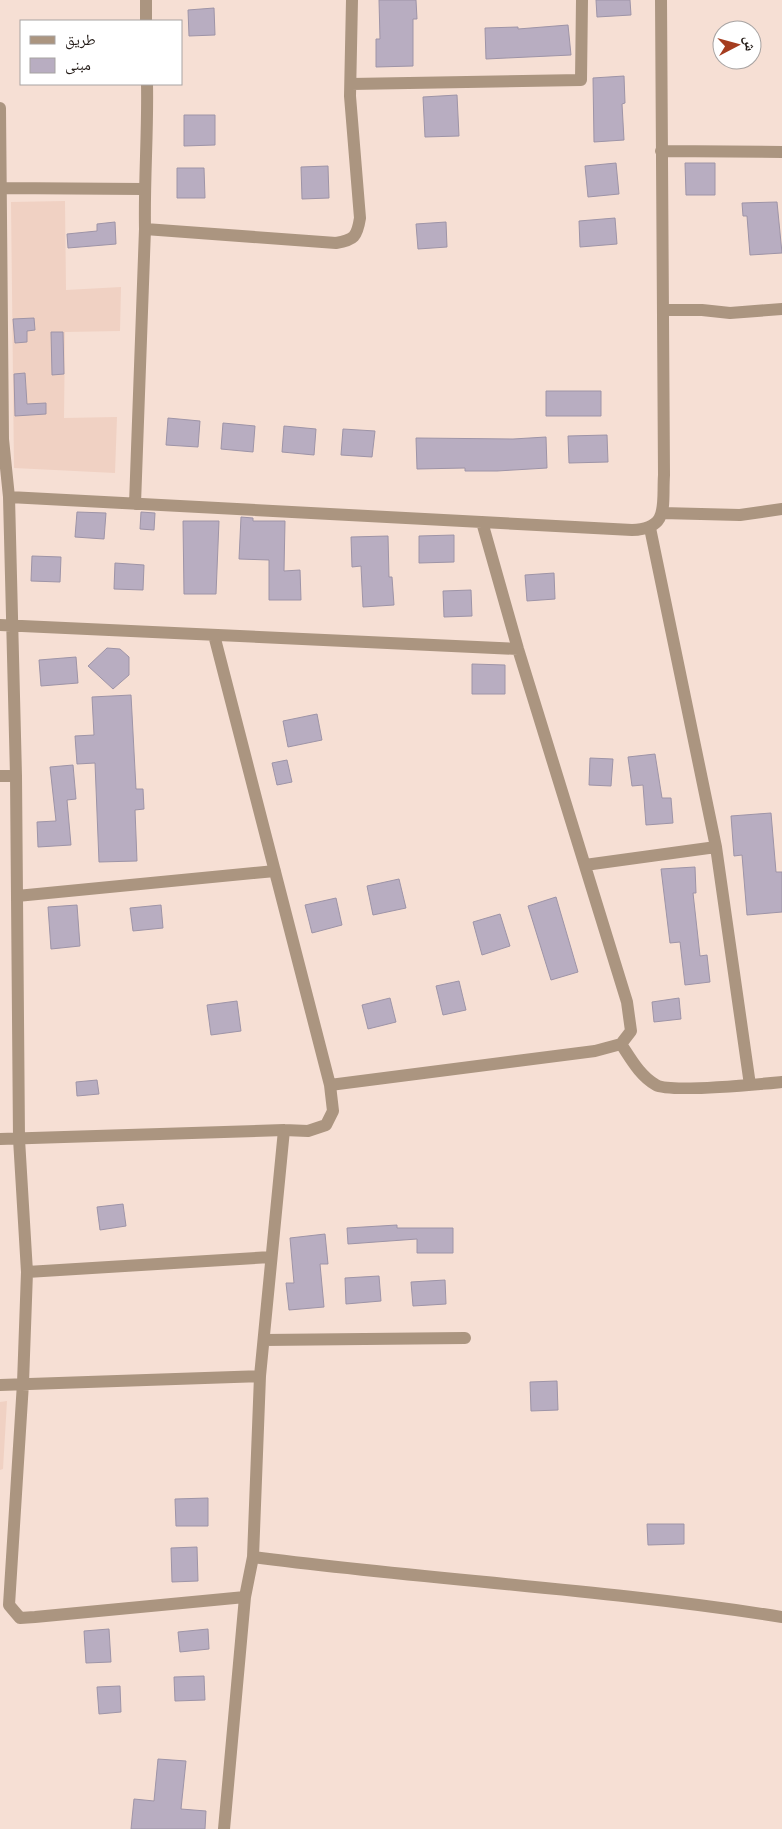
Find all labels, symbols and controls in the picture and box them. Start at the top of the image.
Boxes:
legend [20,20,182,85]
north arrow [712,20,762,70]
text: طريق [65,31,96,50]
text: ش [740,35,759,52]
text: مبنى [65,56,91,75]

